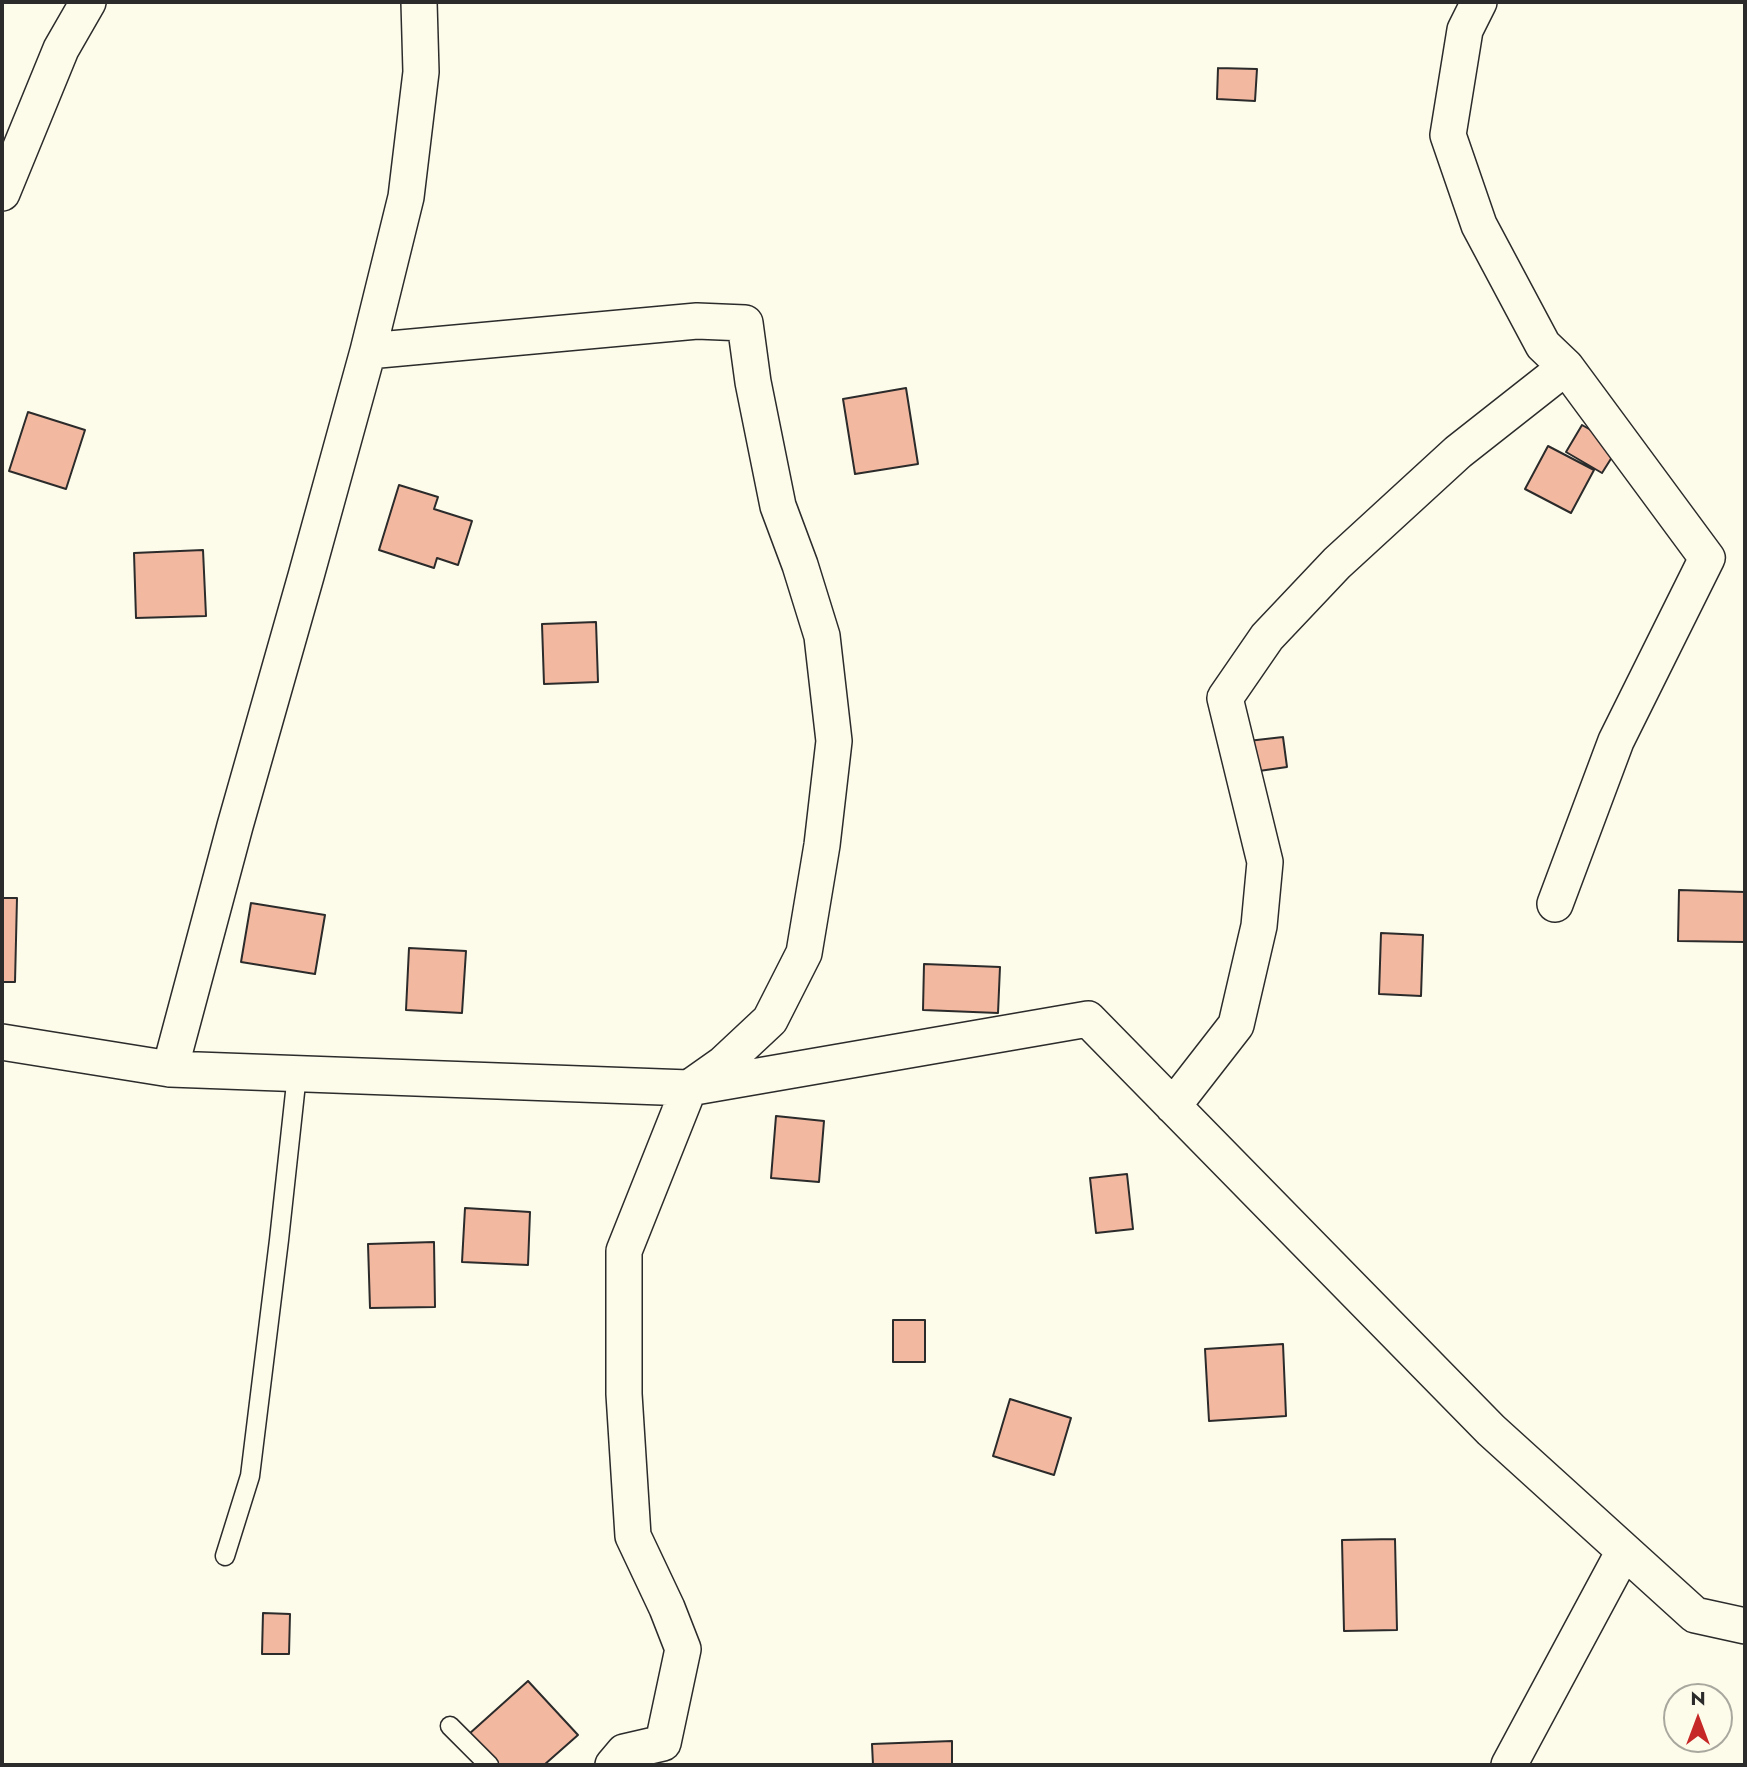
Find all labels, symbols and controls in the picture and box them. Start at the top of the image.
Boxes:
north arrow [1663,1683,1733,1753]
text: N [1690,1685,1706,1712]

